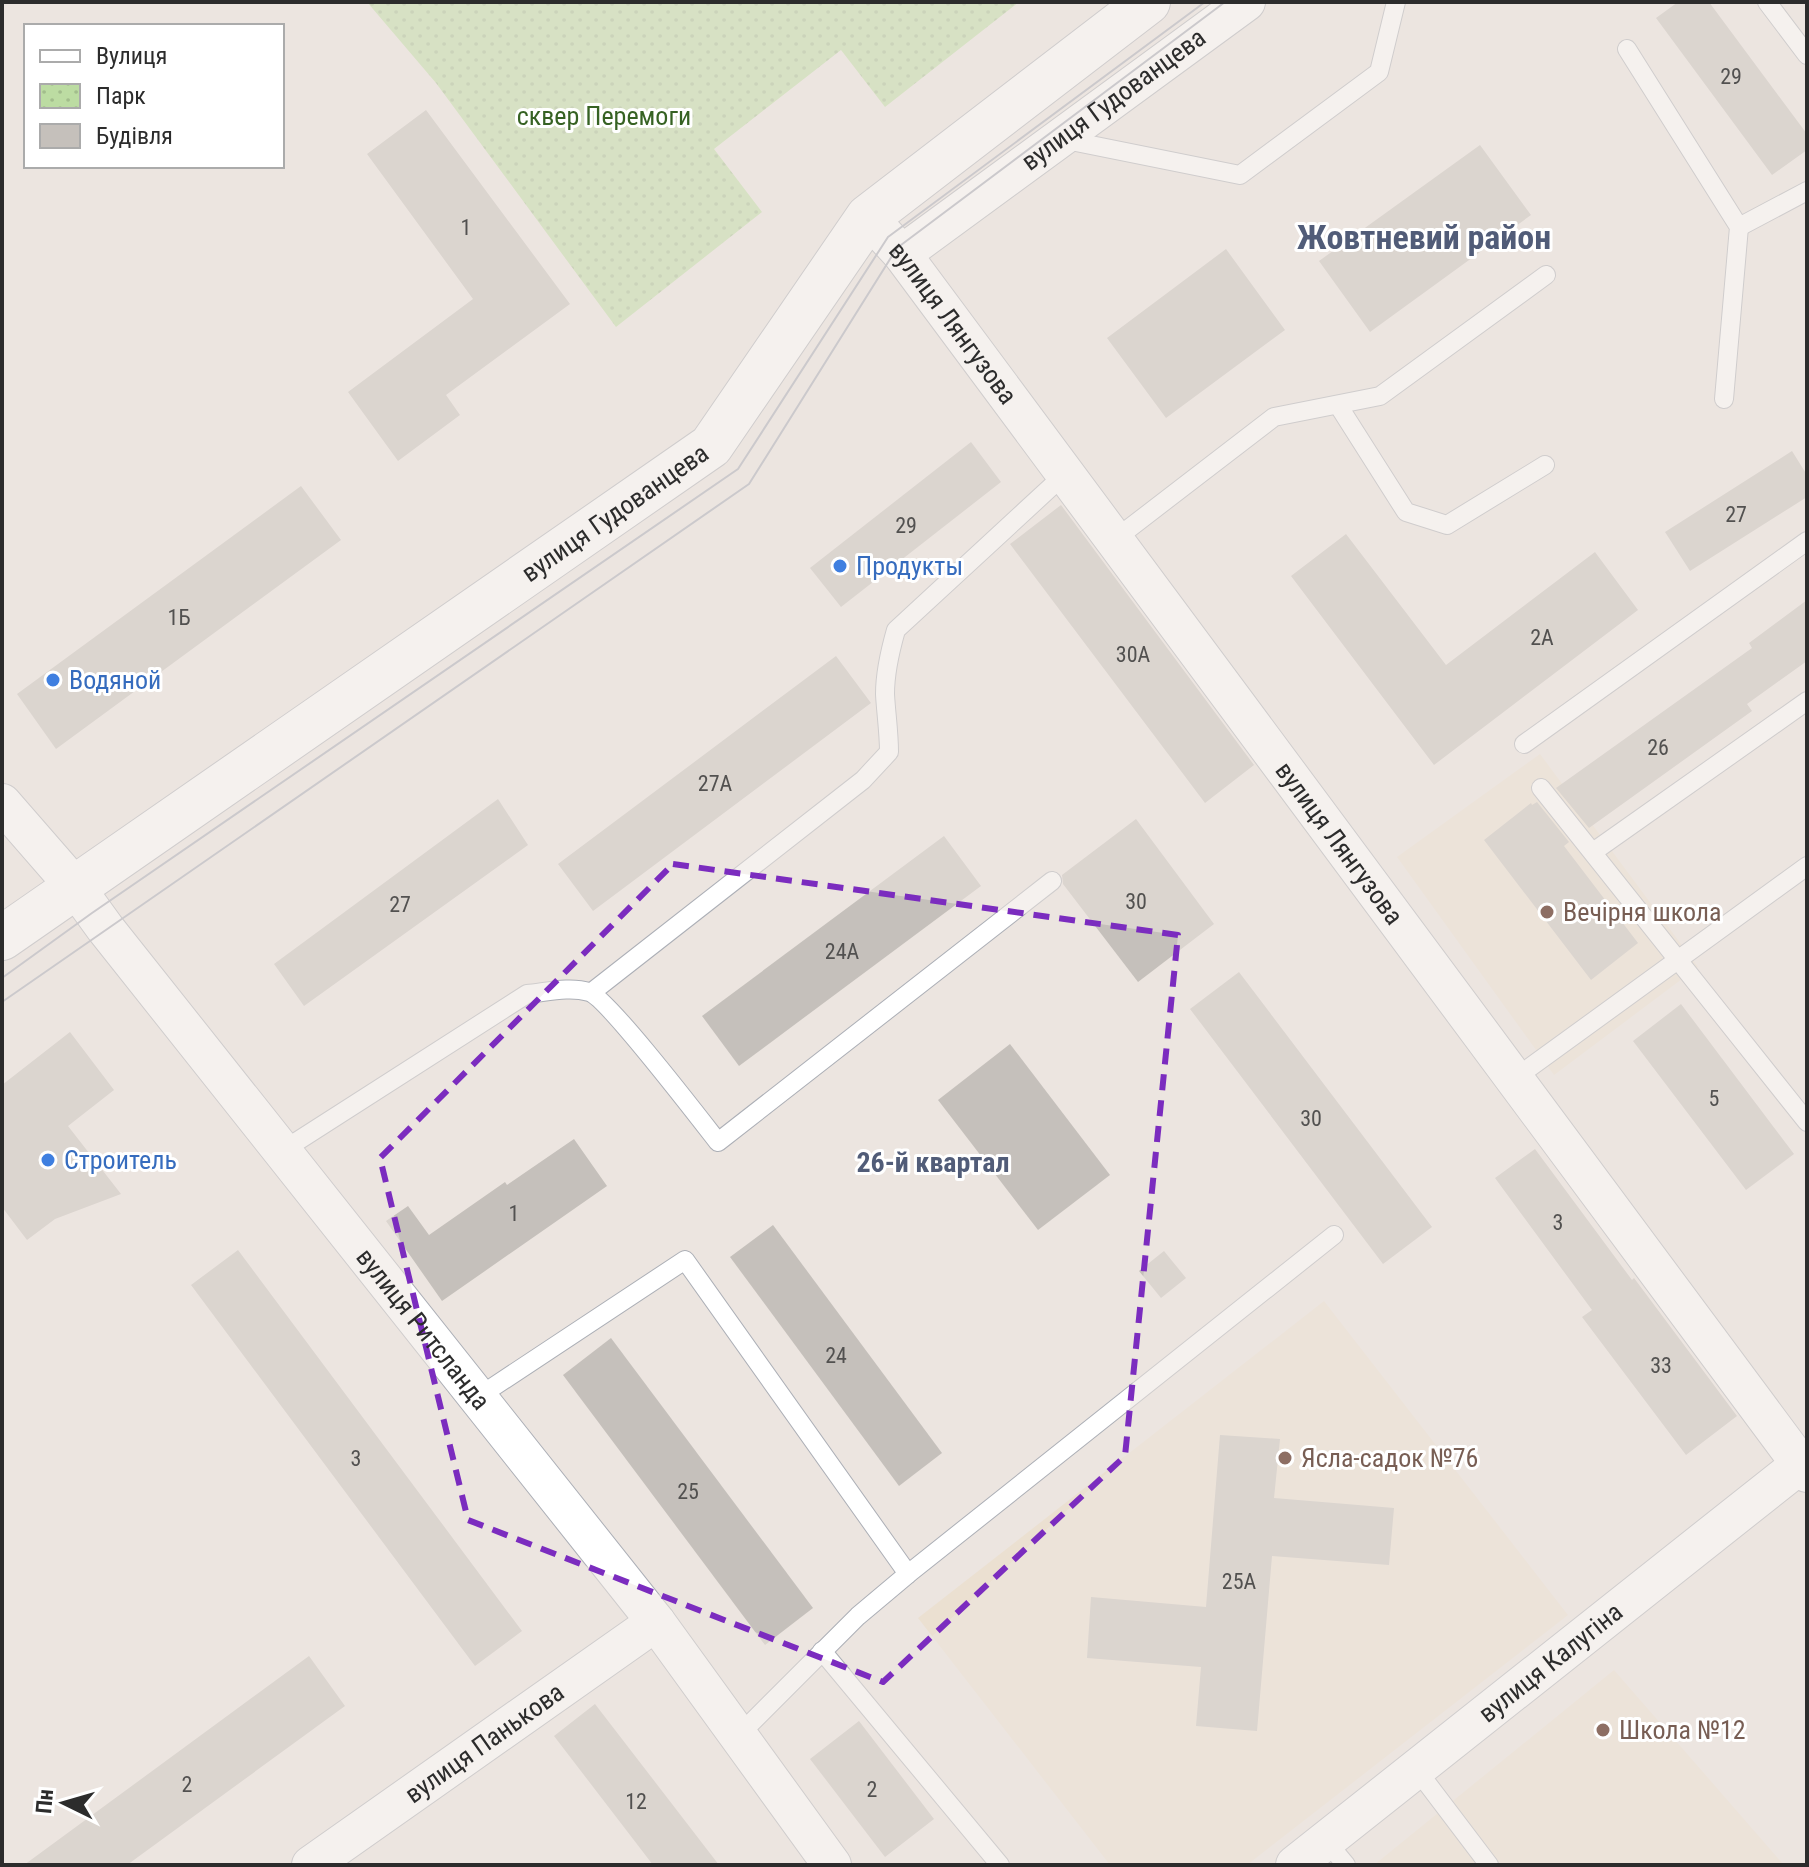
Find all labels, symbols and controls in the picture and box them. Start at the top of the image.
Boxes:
street label: вулиця Гудованцева [1016,22,1211,176]
legend [24,24,284,168]
text: Вулиця [96,42,167,70]
house number: 29 [1720,64,1742,89]
text: Парк [96,82,146,110]
park label: сквер Перемоги [517,101,691,131]
text: Будівля [96,122,173,150]
house number: 1 [461,215,471,240]
district label: Жовтневий район [1297,217,1551,257]
street label: вулиця Лянгузова [883,235,1023,410]
street label: вулиця Гудованцева [516,438,714,588]
house number: 27 [1725,502,1747,527]
house number: 29 [895,513,917,538]
place label: Продукты [856,551,963,581]
marker: Продукты [831,557,849,575]
house number: 1Б [168,605,190,630]
house number: 2А [1530,625,1554,650]
house number: 30А [1116,642,1151,667]
place label: Водяной [69,665,161,695]
marker: Водяной [44,671,62,689]
house number: 26 [1647,735,1669,760]
street label: вулиця Лянгузова [1269,756,1409,930]
house number: 27А [698,771,733,796]
house number: 30 [1125,889,1147,914]
house number: 27 [389,892,411,917]
place label: Вечірня школа [1563,897,1722,927]
marker: Вечірня школа [1538,903,1556,921]
house number: 24А [825,939,860,964]
house number: 5 [1709,1086,1719,1111]
house number: 30 [1300,1106,1322,1131]
place label: Строитель [64,1145,177,1175]
district label: 26-й квартал [856,1146,1010,1179]
marker: Строитель [39,1151,57,1169]
house number: 1 [509,1201,519,1226]
house number: 3 [1553,1210,1563,1235]
street label: вулиця Ритсланда [350,1242,496,1415]
house number: 24 [825,1343,847,1368]
house number: 33 [1650,1353,1672,1378]
place label: Ясла-садок №76 [1301,1443,1478,1473]
house number: 3 [351,1446,361,1471]
marker: Ясла-садок №76 [1276,1449,1294,1467]
house number: 25 [677,1479,699,1504]
house number: 25А [1222,1569,1257,1594]
street label: вулиця Калугіна [1473,1596,1628,1728]
street label: вулиця Панькова [399,1677,570,1809]
place label: Школа №12 [1619,1715,1746,1745]
marker: Школа №12 [1594,1721,1612,1739]
north arrow [24,1763,104,1843]
house number: 2 [182,1772,192,1797]
house number: 2 [867,1777,877,1802]
text: Пн [31,1788,58,1815]
house number: 12 [625,1789,647,1814]

